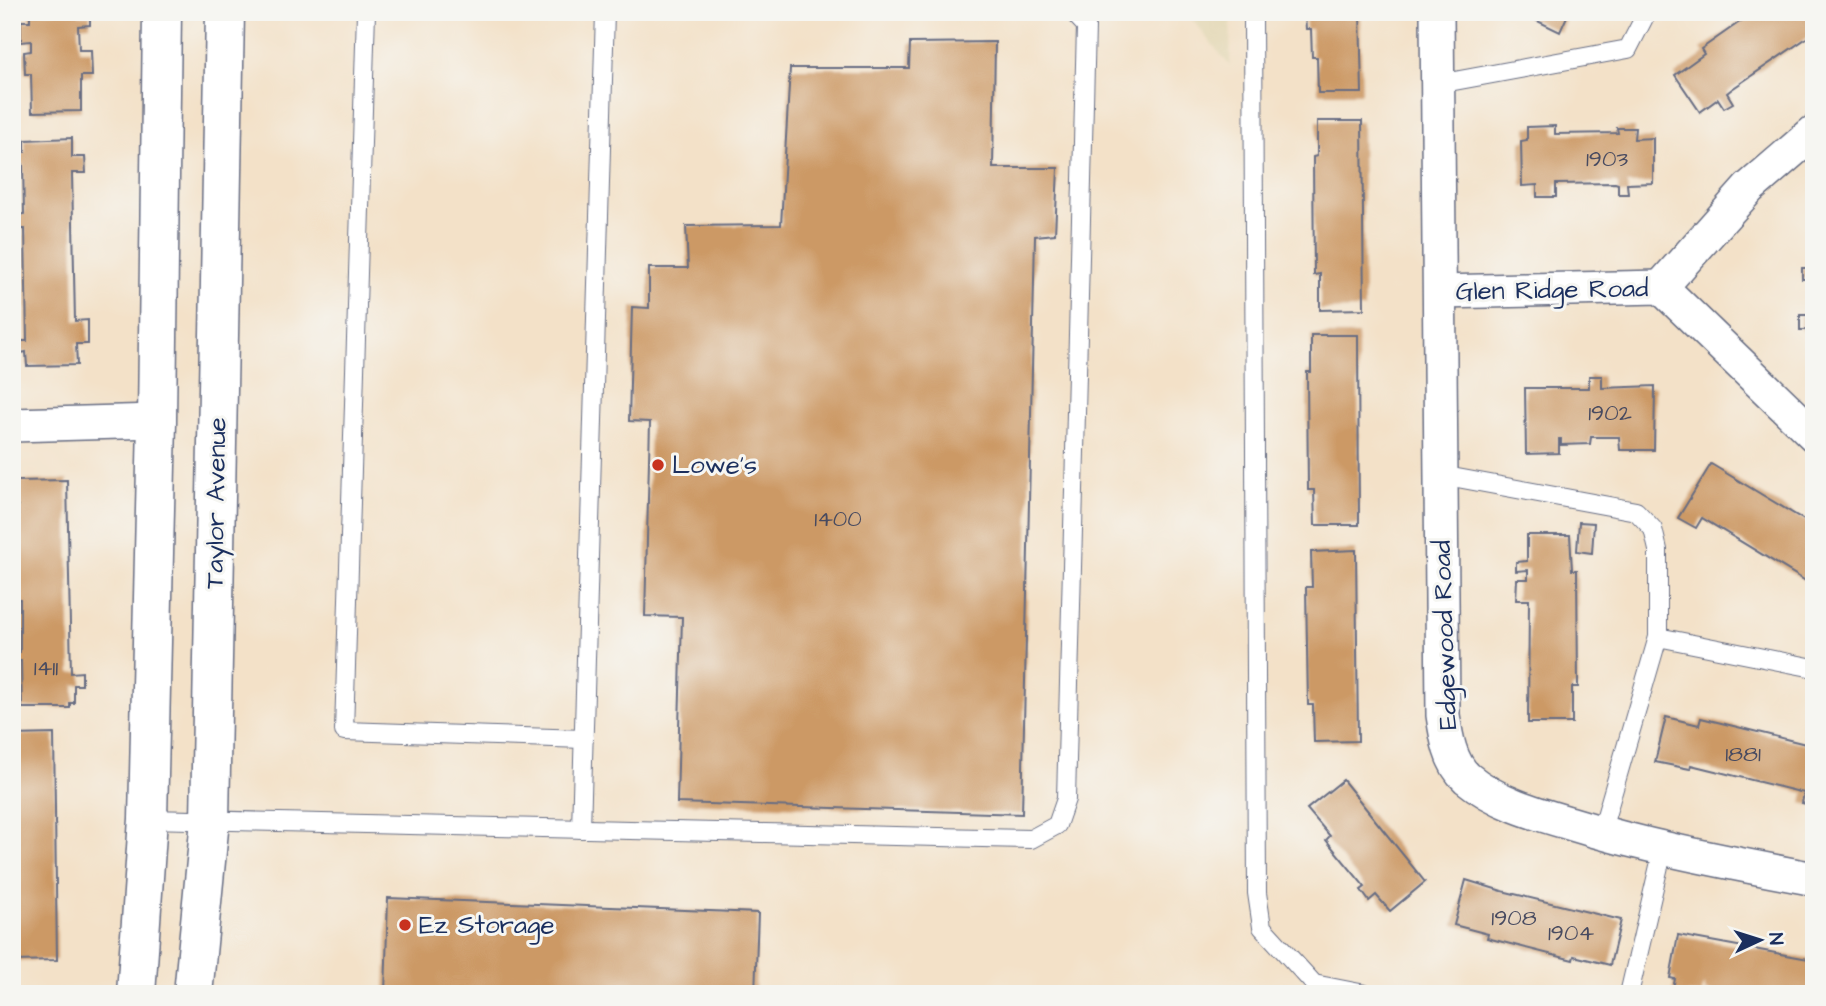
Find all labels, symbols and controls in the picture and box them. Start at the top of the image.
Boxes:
house number: 1903 [1586,143,1628,175]
street label: Glen Ridge Road [1455,270,1649,312]
house number: 1902 [1588,397,1632,429]
street label: Taylor Avenue [197,417,237,589]
place label: Lowe's [672,447,757,483]
marker: Lowe's [650,457,666,473]
house number: 1400 [814,503,862,535]
street label: Edgewood Road [1424,539,1468,731]
house number: 1411 [34,652,58,684]
house number: 1881 [1725,738,1761,770]
house number: 1908 [1491,902,1537,934]
north arrow [1724,904,1794,974]
place label: Ez Storage [419,907,555,945]
marker: Ez Storage [397,917,413,933]
house number: 1904 [1548,917,1594,949]
text: N [1762,932,1789,946]

